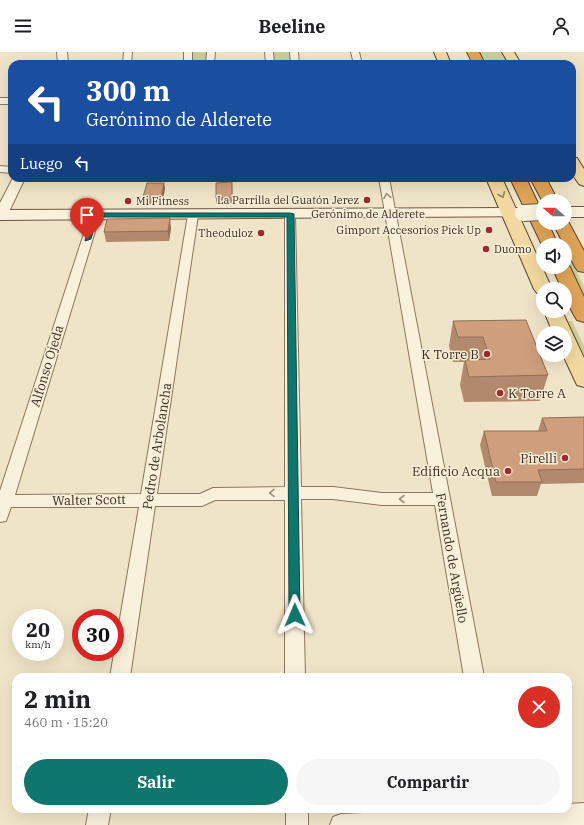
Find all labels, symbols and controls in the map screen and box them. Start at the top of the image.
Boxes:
icon: menu [12,15,34,37]
text: Beeline [258,15,326,38]
icon: person [550,15,572,37]
text: 300 m [86,72,170,109]
icon: left [20,76,72,128]
text: Gerónimo de Alderete [86,108,272,131]
icon: left [71,152,93,174]
text: Luego [20,154,63,173]
one-way arrow [497,192,505,199]
place label: La Parrilla del Guatón Jerez [217,193,359,207]
one-way arrow [383,193,392,199]
place label: Mi Fitness [136,194,189,208]
north arrow [536,194,572,230]
map controls [536,194,572,362]
marker: La Parrilla del Guatón Jerez [362,195,372,205]
marker: Mi Fitness [123,196,133,206]
pin [70,198,104,239]
icon: arrive [76,204,98,226]
street label: Gerónimo de Alderete [311,207,425,221]
place label: Gimport Accesorios Pick Up [336,223,481,237]
marker: Gimport Accesorios Pick Up [484,225,494,235]
place label: Theoduloz [198,226,253,240]
marker: Theoduloz [256,228,266,238]
button: sound [536,238,572,274]
place label: Duomo [494,242,531,256]
marker: Duomo [481,244,491,254]
button: search [536,282,572,318]
street label: Alfonso Ojeda [26,323,68,409]
button: layers [536,326,572,362]
place label: K Torre B [421,346,479,363]
marker: K Torre B [482,349,492,359]
street label: Pedro de Arbolancha [139,381,175,511]
place label: K Torre A [508,385,566,402]
marker: K Torre A [495,388,505,398]
place label: Pirelli [520,450,557,467]
marker: Pirelli [560,453,570,463]
place label: Edificio Acqua [412,463,500,480]
marker: Edificio Acqua [503,466,513,476]
one-way arrow [269,489,275,497]
street label: Walter Scott [52,491,126,509]
street label: Fernando de Argüello [432,491,472,625]
one-way arrow [399,495,405,503]
position arrow [274,594,316,636]
speed limit sign: 30 [72,609,124,661]
text: 20 [26,616,50,643]
text: km/h [25,638,51,651]
text: 2 min [24,683,91,715]
button: close [518,686,560,728]
text: 460 m · 15:20 [24,714,108,731]
button: Salir [24,759,288,805]
button: Compartir [296,759,560,805]

